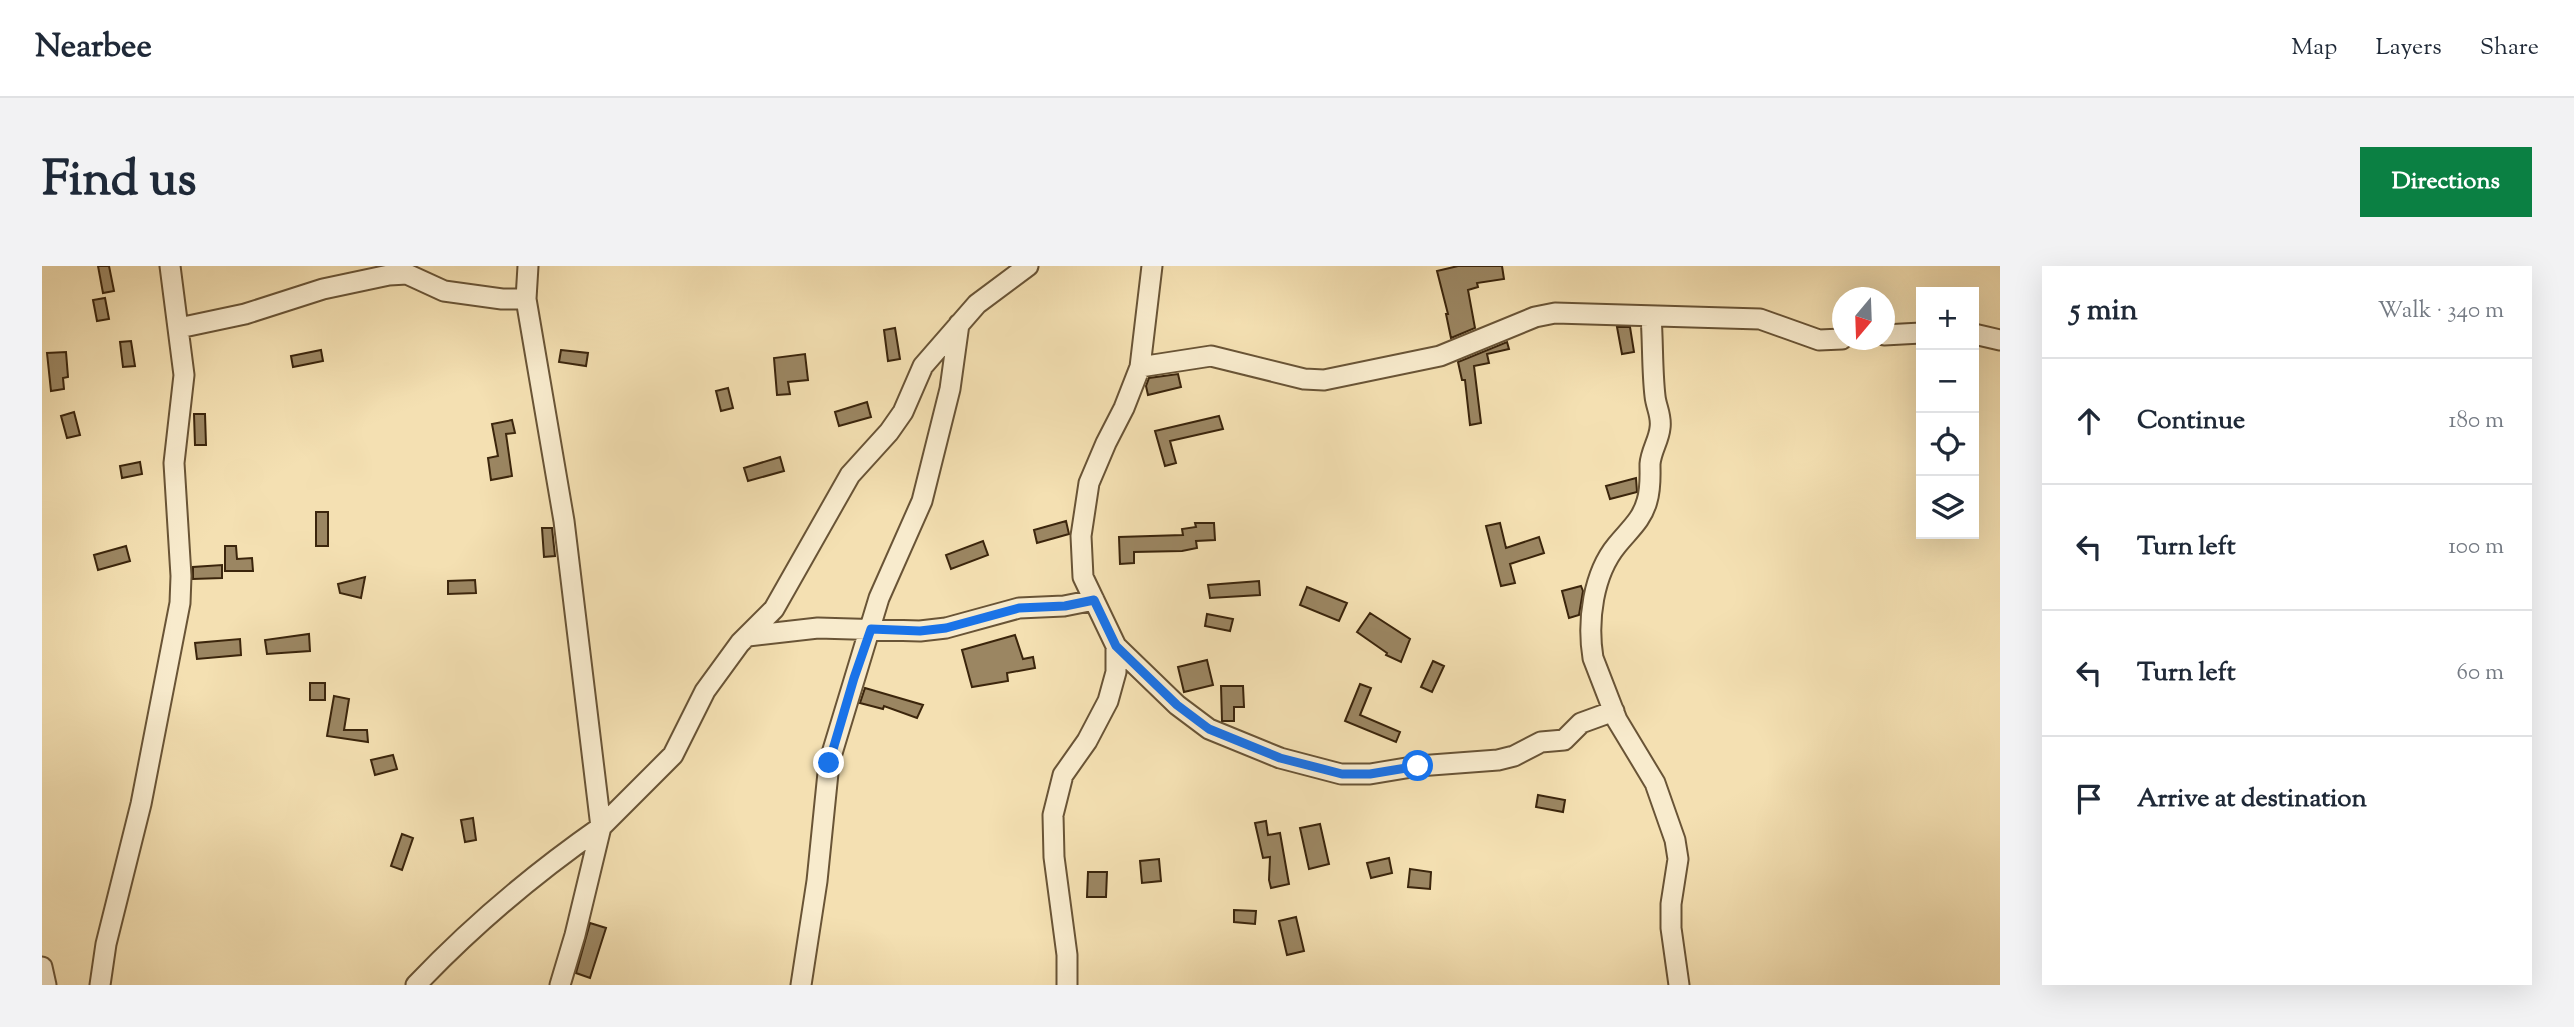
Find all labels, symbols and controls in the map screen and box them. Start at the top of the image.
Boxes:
text: Nearbee [35,24,152,72]
text: Map [2291,31,2337,65]
text: Layers [2375,31,2442,65]
text: Share [2480,31,2539,65]
text: Find us [42,147,196,217]
button: Directions [2360,147,2532,217]
north arrow [1832,287,1895,350]
map controls [1916,287,1979,539]
button: + [1916,287,1979,350]
text: 5 min [2070,290,2138,333]
text: Walk · 340 m [2378,295,2504,328]
button: − [1916,350,1979,413]
icon: ahead [2070,402,2108,440]
text: Continue [2137,403,2245,440]
text: 180 m [2449,405,2504,438]
button: locate [1916,413,1979,476]
button: layers [1916,476,1979,539]
icon: left [2070,528,2108,566]
text: Turn left [2137,529,2236,566]
text: 100 m [2448,531,2504,564]
icon: left [2070,654,2108,692]
text: Turn left [2137,655,2236,692]
text: 60 m [2456,657,2504,690]
route end [813,747,844,778]
route start [1402,750,1433,781]
icon: arrive [2070,780,2108,818]
text: Arrive at destination [2137,781,2367,818]

